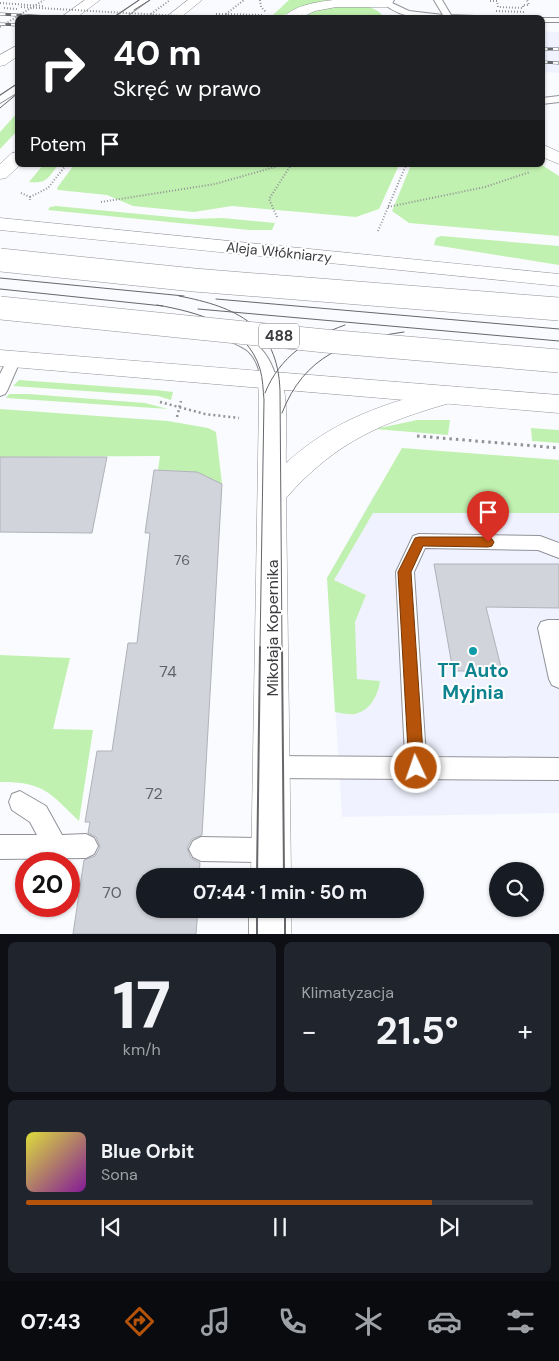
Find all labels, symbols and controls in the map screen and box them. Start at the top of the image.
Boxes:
text: 40 m [113,30,202,76]
icon: right [30,35,95,100]
text: Skręć w prawo [113,74,261,103]
icon: arrive [96,130,124,158]
text: Potem [30,132,86,157]
street label: Aleja Włókniarzy [225,238,333,267]
road number: 488 [259,324,299,348]
pin [467,491,509,542]
icon: arrive [474,498,502,526]
house number: 76 [174,551,190,569]
street label: Mikołaja Kopernika [262,560,283,696]
marker: TT Auto Myjnia [467,645,479,657]
place label: TT Auto Myjnia [437,658,509,705]
house number: 74 [159,661,177,682]
position arrow [389,741,441,793]
house number: 72 [145,783,163,804]
speed limit sign: 20 [15,852,80,917]
map controls [489,862,544,917]
button: search [489,862,544,917]
text: 07:44 · 1 min · 50 m [193,880,367,905]
house number: 70 [102,882,122,903]
text: 17 [112,964,171,1048]
text: Klimatyzacja [302,982,394,1003]
text: 21.5° [376,1006,459,1056]
text: − [302,1013,317,1050]
text: + [518,1013,533,1050]
text: km/h [123,1039,161,1060]
text: Blue Orbit [101,1139,194,1164]
text: Sona [101,1164,138,1185]
icon: previous [97,1213,125,1241]
icon: pause [266,1213,294,1241]
icon: next [435,1213,463,1241]
icon: directions [122,1304,157,1339]
icon: music [198,1304,233,1339]
icon: phone [275,1304,310,1339]
icon: climate [351,1304,386,1339]
icon: car [427,1304,462,1339]
icon: filters [503,1304,538,1339]
text: 07:43 [21,1307,81,1336]

